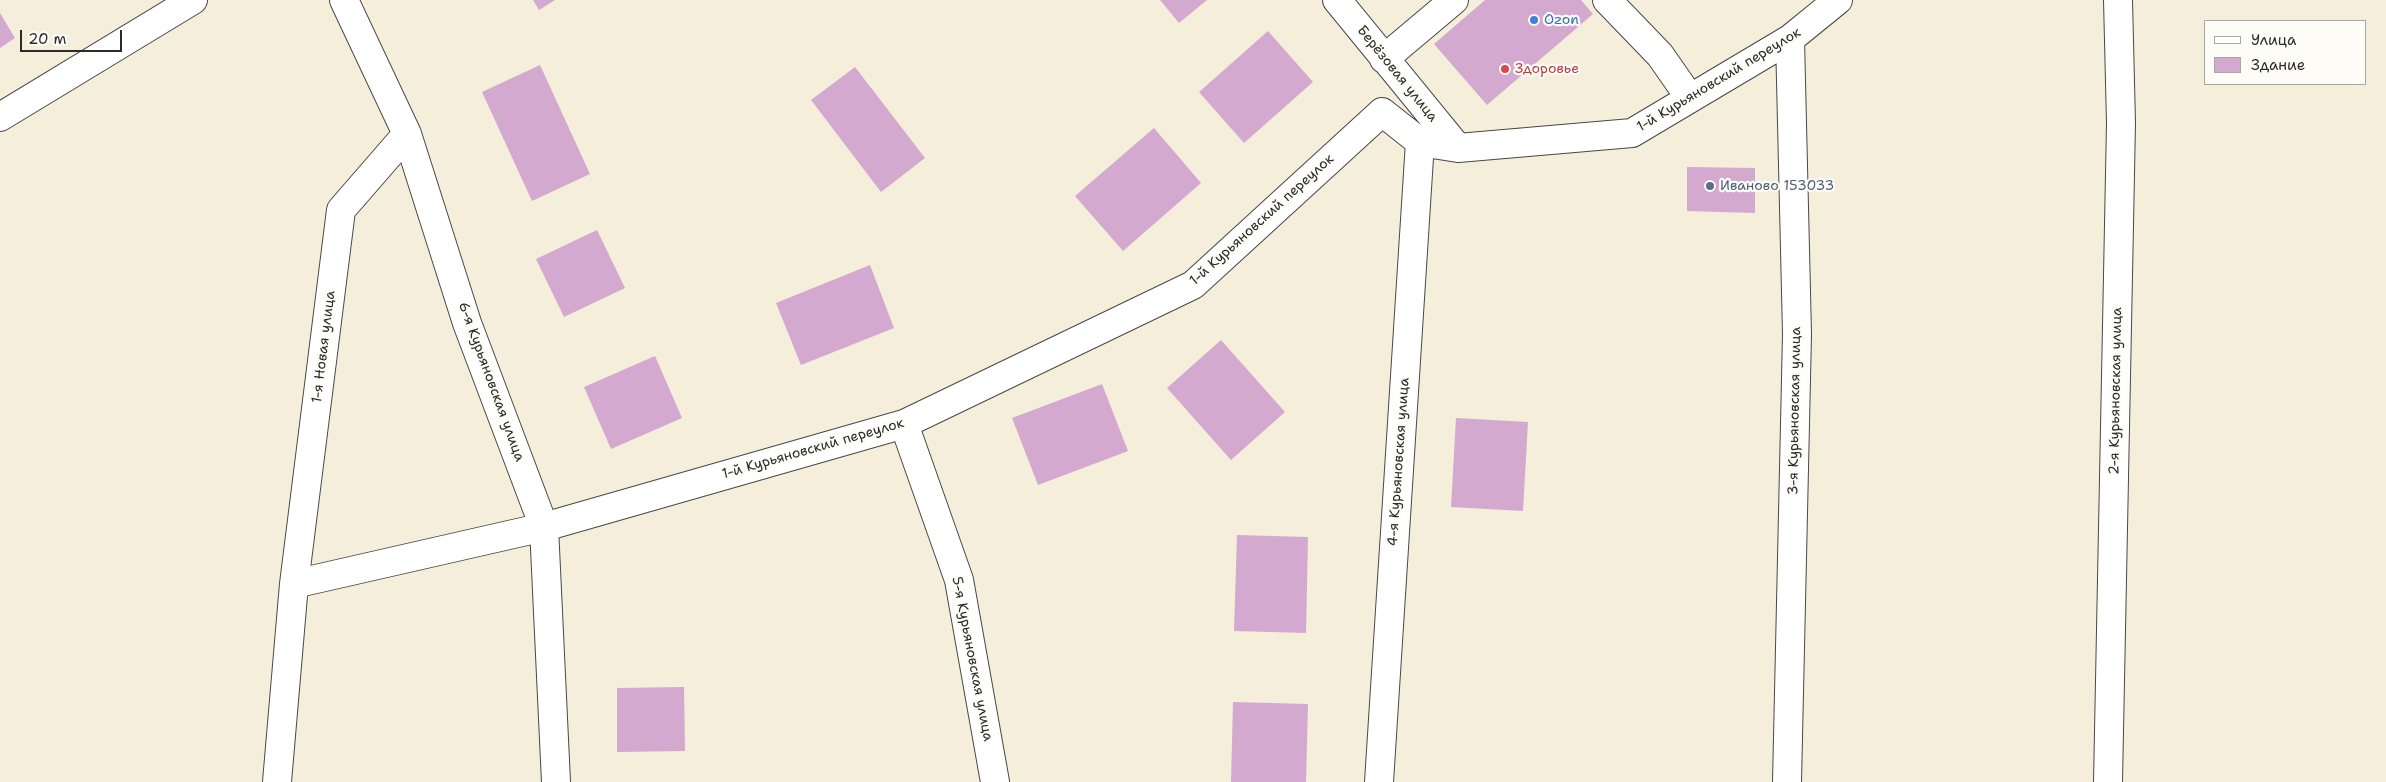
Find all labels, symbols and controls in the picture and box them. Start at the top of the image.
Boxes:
place label: Ozon [1544,12,1579,28]
marker: Ozon [1528,14,1540,26]
scale bar [22,20,125,52]
legend [2204,20,2366,85]
street label: Берёзовая улица [1353,23,1441,125]
street label: 1-й Курьяновский переулок [1634,24,1804,136]
text: 20 m [28,29,67,49]
text: Улица [2251,30,2296,50]
text: Здание [2251,55,2305,75]
place label: Здоровье [1515,61,1579,77]
marker: Здоровье [1499,63,1511,75]
street label: 1-й Курьяновский переулок [1186,151,1338,289]
place label: Иваново 153033 [1720,178,1834,194]
marker: Иваново 153033 [1704,180,1716,192]
street label: 1-я Новая улица [309,290,339,404]
street label: 6-я Курьяновская улица [454,300,528,464]
street label: 2-я Курьяновская улица [2106,307,2126,475]
street label: 3-я Курьяновская улица [1785,327,1805,495]
street label: 4-я Курьяновская улица [1385,377,1413,547]
street label: 1-й Курьяновский переулок [720,415,906,483]
street label: 5-я Курьяновская улица [948,575,996,743]

